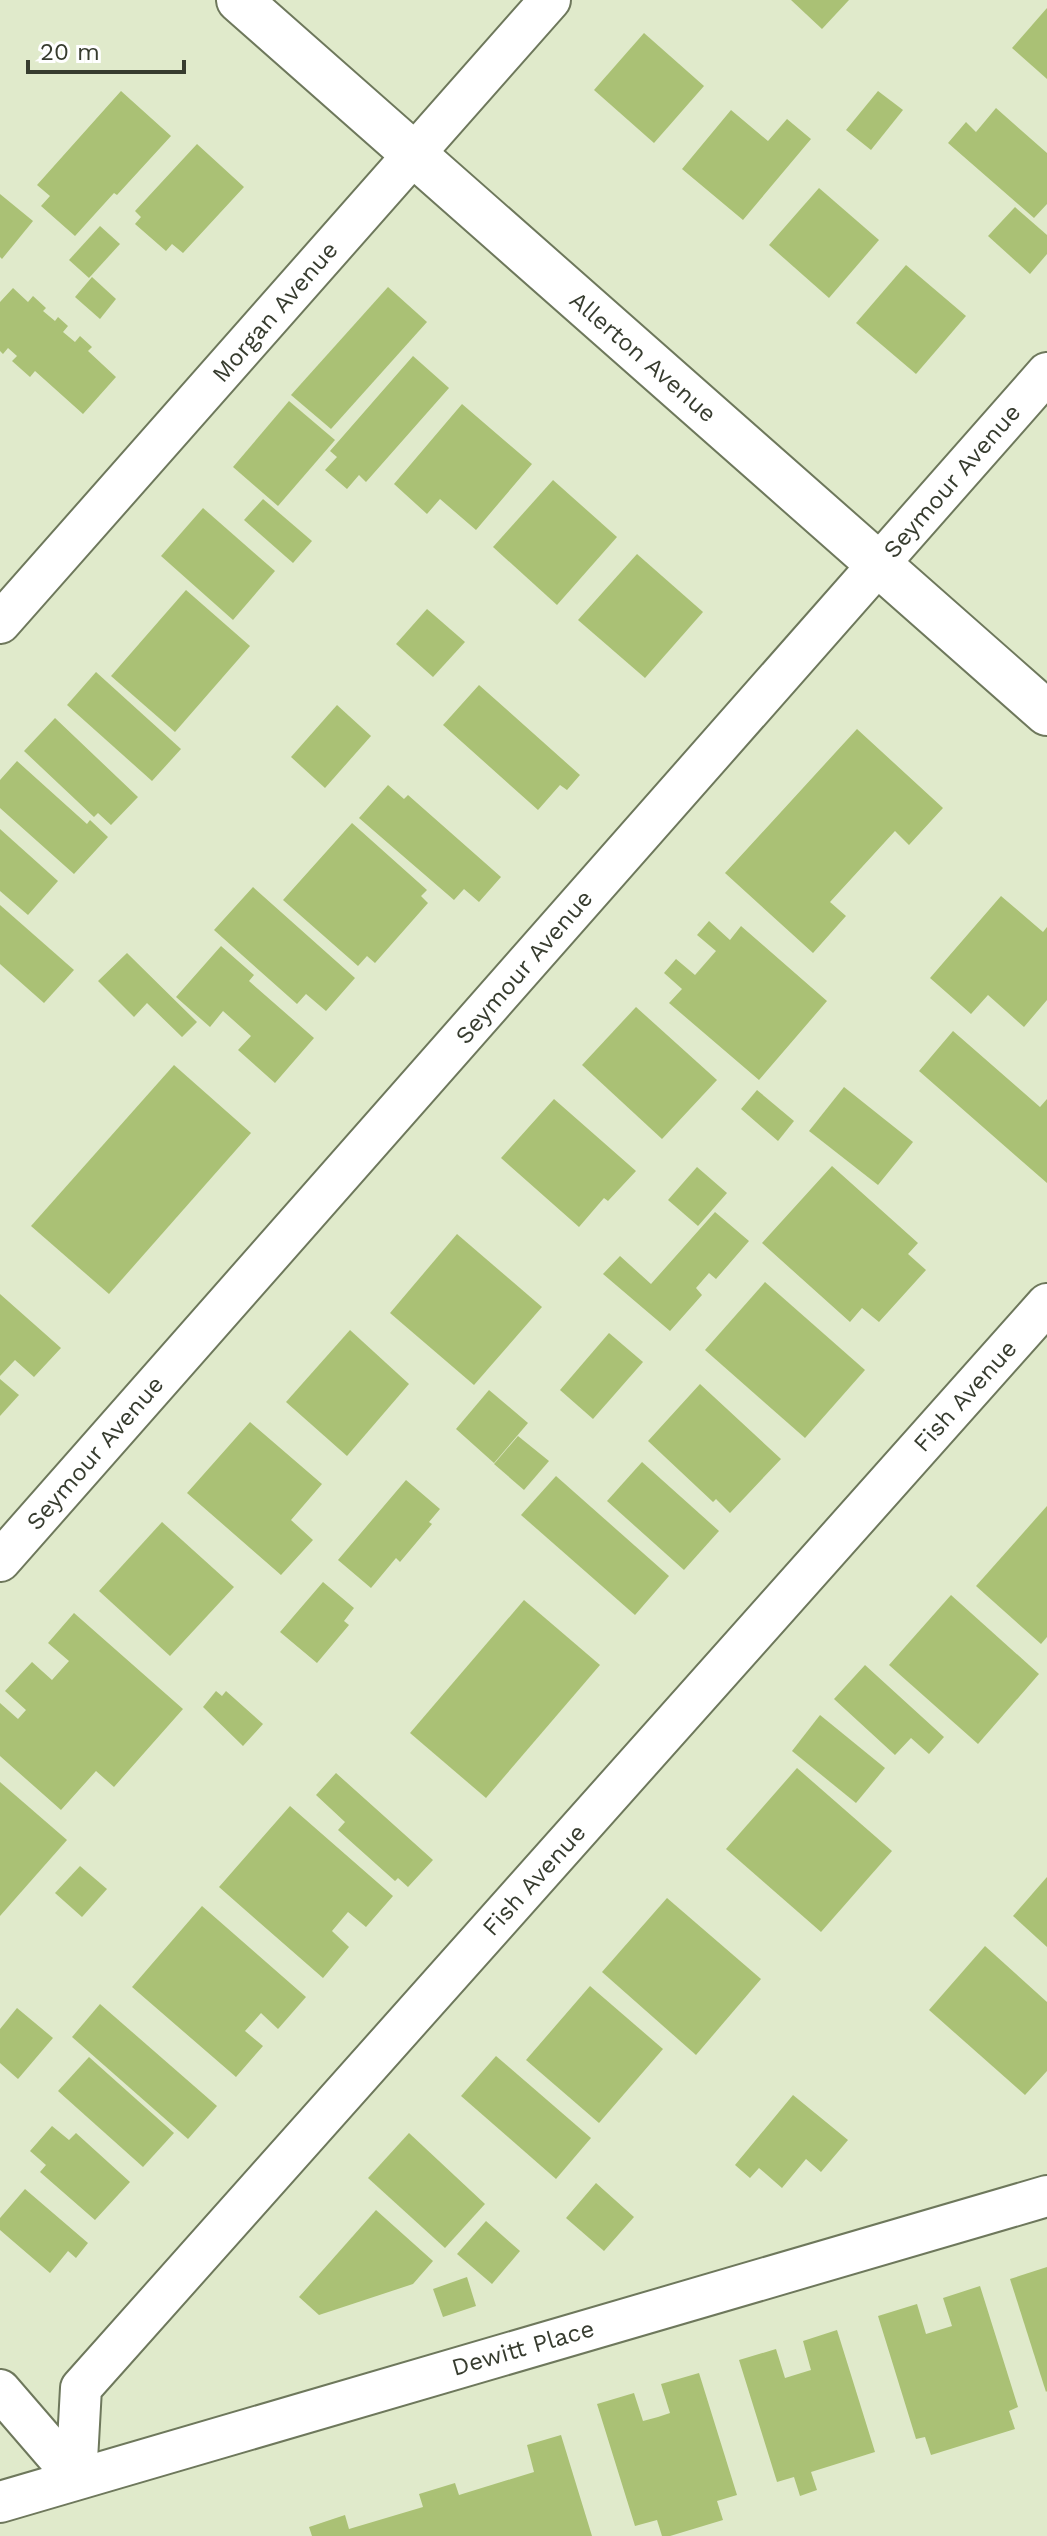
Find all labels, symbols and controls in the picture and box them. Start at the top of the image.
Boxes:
scale bar [28,24,184,74]
text: 20 m [40,38,100,66]
street label: Morgan Avenue [206,236,344,388]
street label: Allerton Avenue [564,286,722,428]
street label: Seymour Avenue [878,398,1026,564]
street label: Seymour Avenue [450,884,598,1050]
street label: Fish Avenue [908,1334,1022,1458]
street label: Seymour Avenue [21,1370,169,1536]
street label: Fish Avenue [477,1818,591,1942]
street label: Dewitt Place [449,2314,597,2382]

